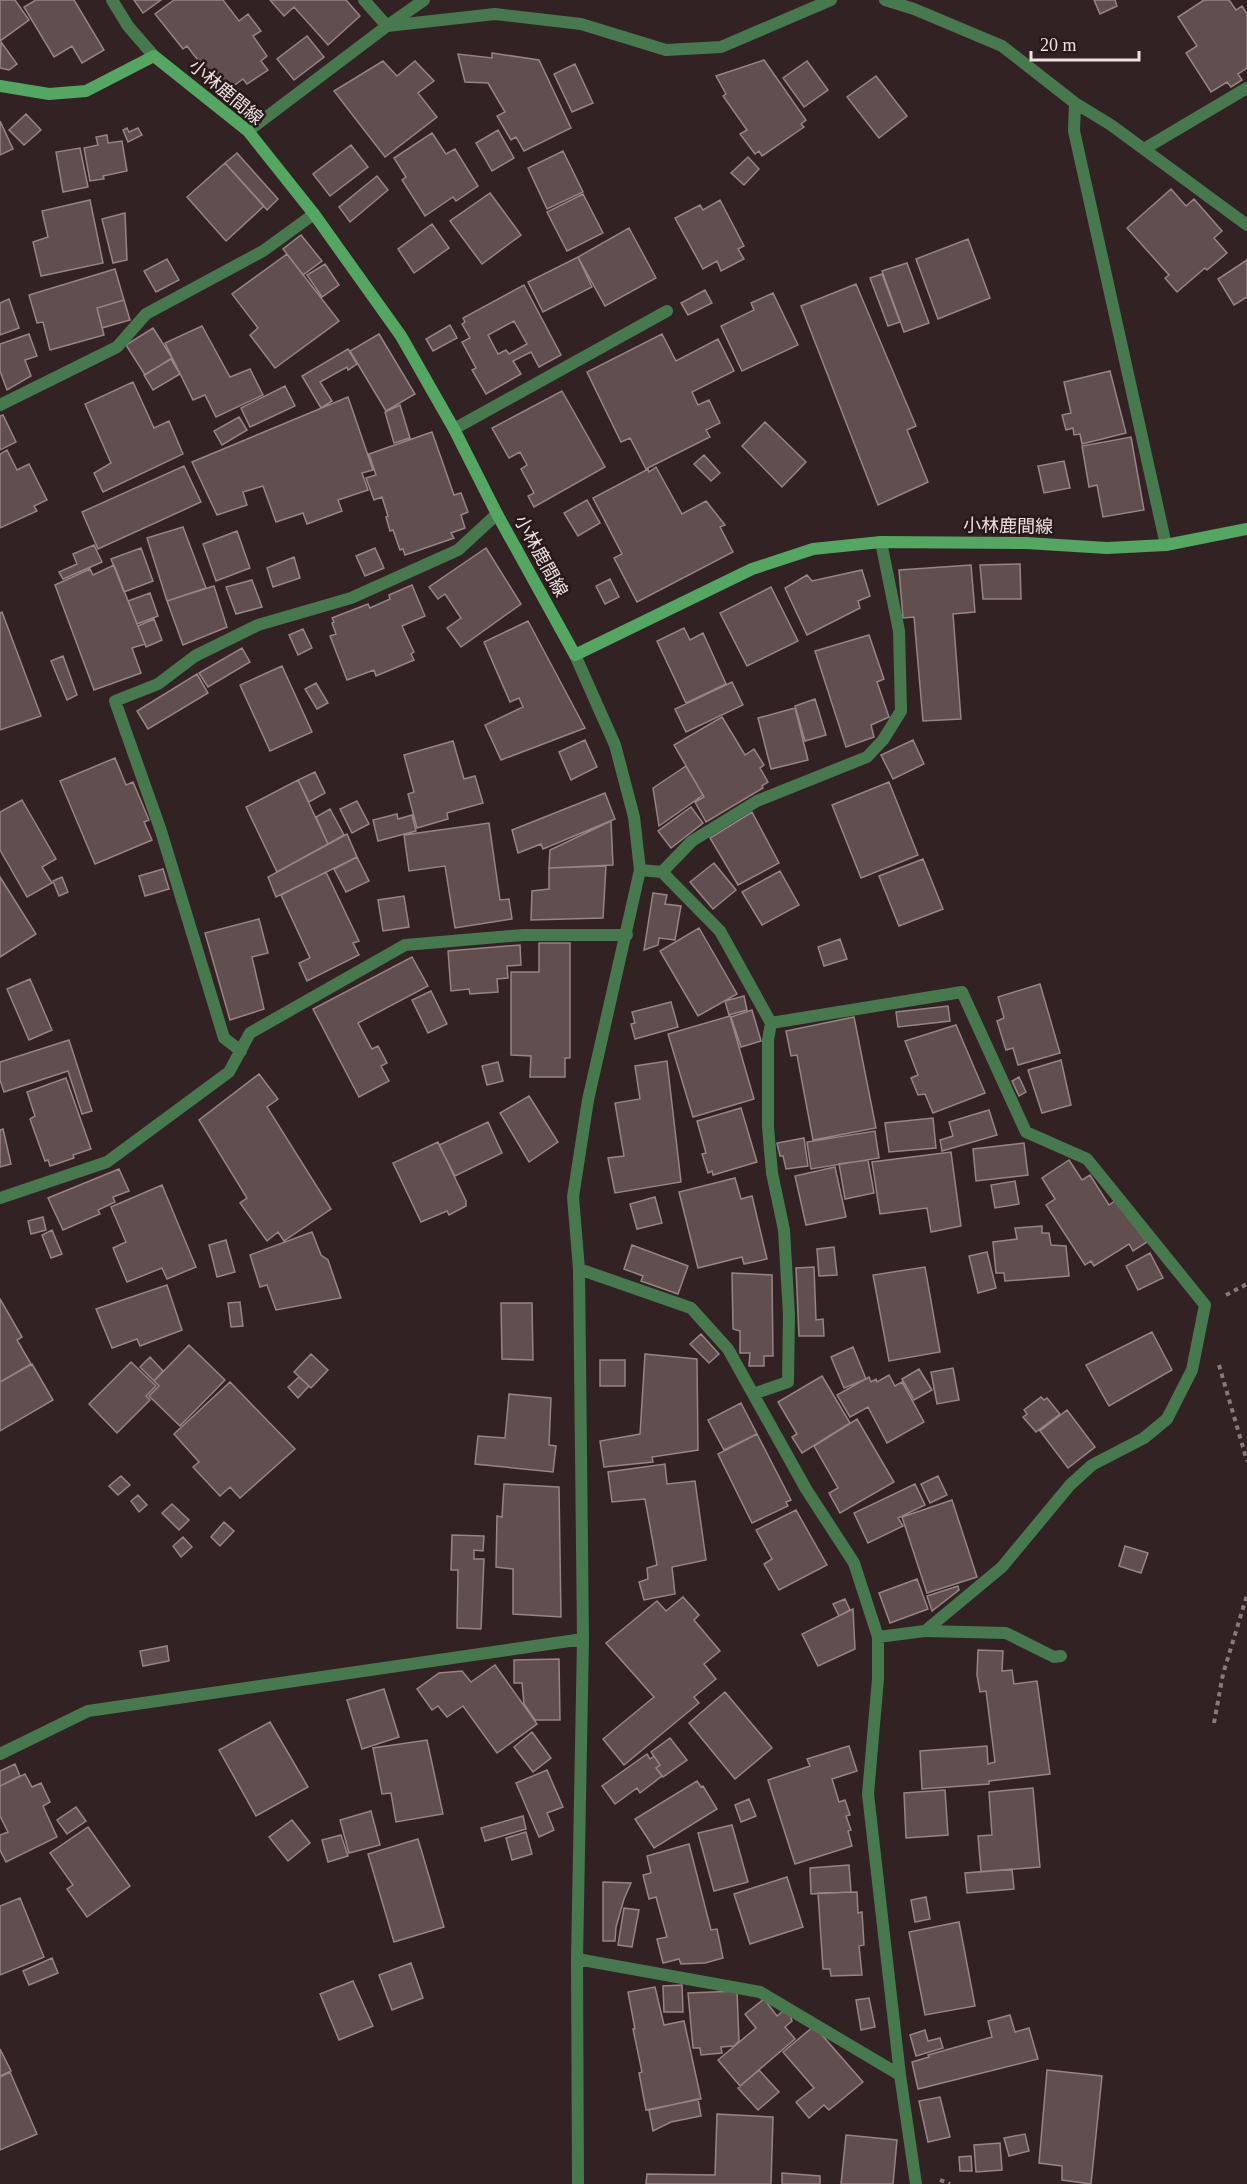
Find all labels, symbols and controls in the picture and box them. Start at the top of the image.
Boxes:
scale bar [1031,24,1139,62]
text: 20 m [1040,35,1077,55]
street label: 小林鹿間線 [185,55,267,129]
street label: 小林鹿間線 [510,512,572,600]
street label: 小林鹿間線 [963,515,1053,537]

